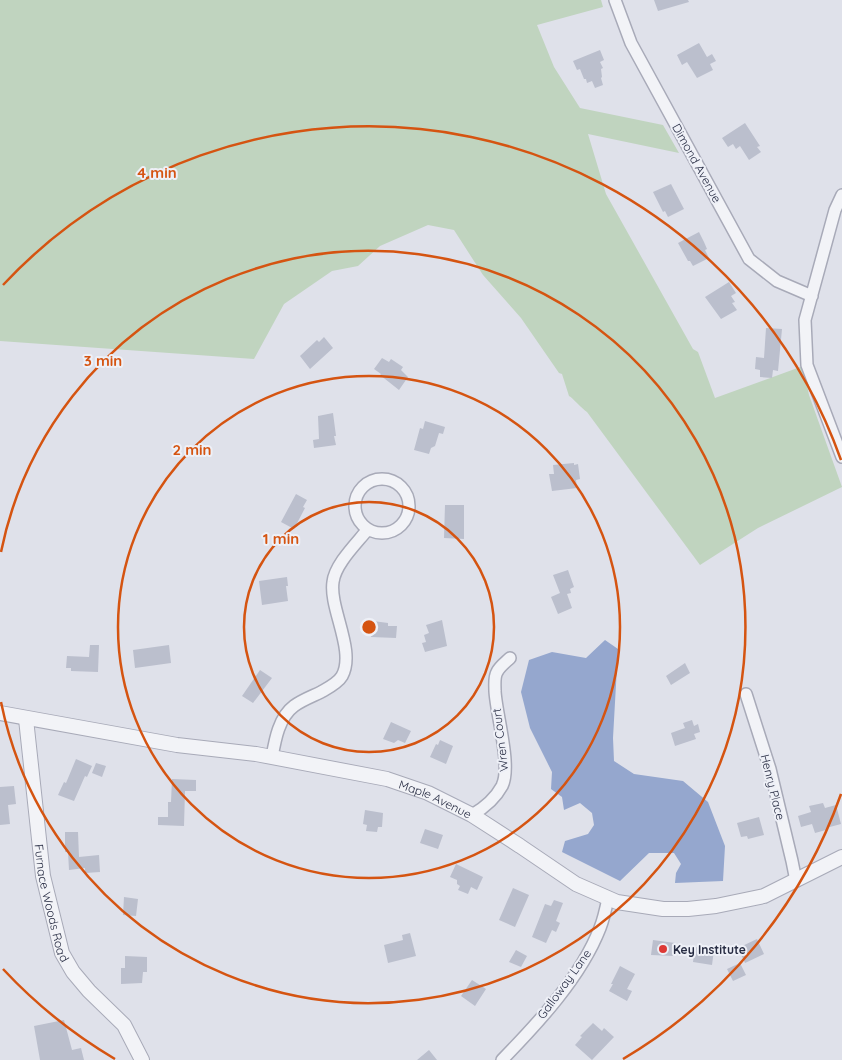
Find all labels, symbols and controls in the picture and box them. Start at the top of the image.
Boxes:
street label: Dimond Avenue [669,121,725,205]
text: 4 min [137,163,177,182]
text: 3 min [84,351,122,370]
text: 2 min [172,440,212,459]
text: 1 min [263,529,299,548]
centre of rings [360,618,378,636]
street label: Wren Court [489,708,511,772]
street label: Henry Place [758,753,788,822]
street label: Maple Avenue [397,776,475,821]
street label: Furnace Woods Road [32,843,73,965]
place label: Key Institute [673,942,746,957]
marker: Key Institute [657,943,669,955]
street label: Galloway Lane [534,946,594,1022]

